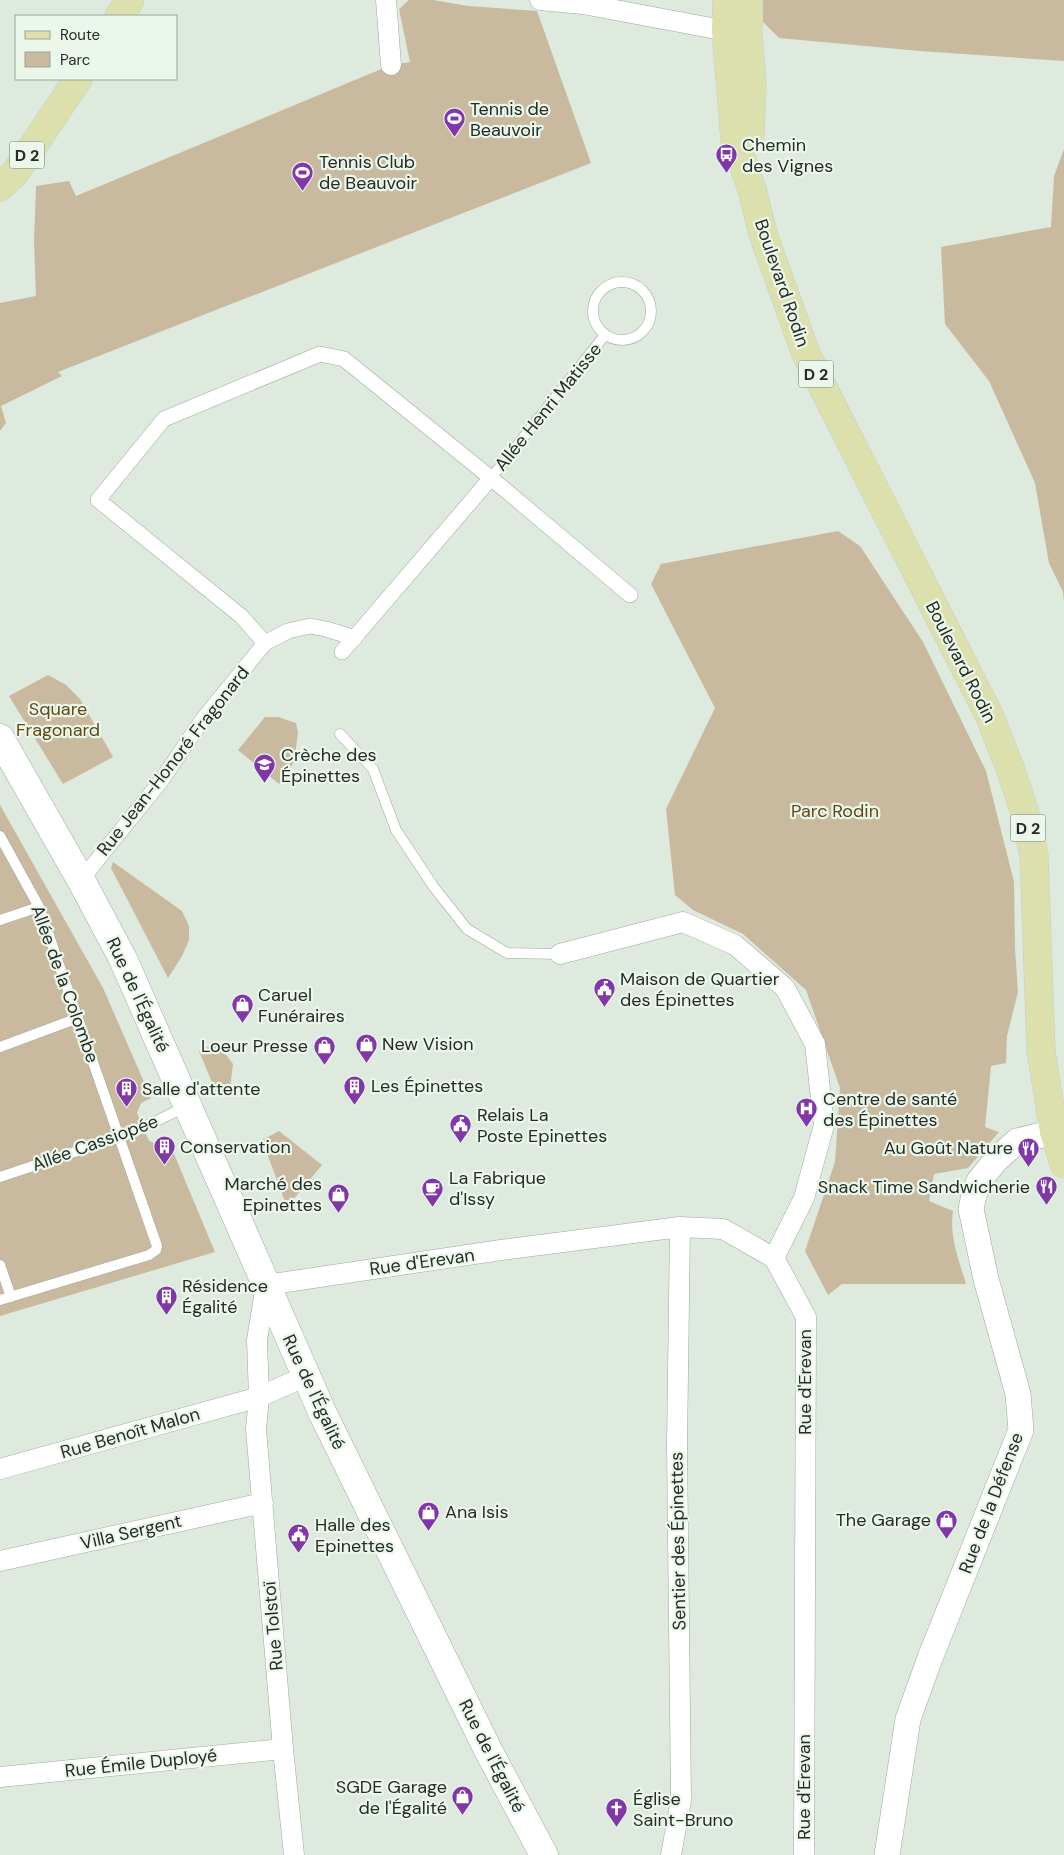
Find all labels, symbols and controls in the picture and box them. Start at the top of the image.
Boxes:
legend [15,15,178,80]
text: Route [60,25,100,45]
text: Parc [60,50,90,70]
place label: Tennis de Beauvoir [470,97,549,142]
sports icon: Tennis de Beauvoir [442,107,466,138]
place label: Chemin des Vignes [742,133,833,178]
road number: D 2 [10,142,44,168]
bus stop icon: Chemin des Vignes [714,143,738,174]
place label: Tennis Club de Beauvoir [319,150,418,195]
sports icon: Tennis Club de Beauvoir [291,160,315,191]
street label: Boulevard Rodin [749,216,815,350]
street label: Allée Henri Matisse [489,338,607,476]
road number: D 2 [798,360,834,388]
street label: Boulevard Rodin [920,597,1002,727]
street label: Rue Jean-Honoré Fragonard [91,661,255,861]
park label: Square Fragonard [16,697,100,742]
place label: Crèche des Épinettes [281,743,377,788]
school or university icon: Crèche des Épinettes [253,753,277,784]
park label: Parc Rodin [791,799,879,823]
road number: D 2 [1010,814,1046,841]
street label: Allée de la Colombe [25,902,105,1066]
street label: Rue de l'Égalité [101,933,175,1057]
place label: Maison de Quartier des Épinettes [620,967,780,1012]
public building icon: Maison de Quartier des Épinettes [592,977,616,1008]
place label: Caruel Funéraires [258,983,345,1028]
shop icon: Caruel Funéraires [230,993,254,1024]
shop icon: New Vision [354,1032,378,1063]
place label: New Vision [382,1032,474,1056]
place label: Loeur Presse [201,1034,308,1058]
shop icon: Loeur Presse [312,1034,336,1065]
building icon: Les Épinettes [343,1074,367,1105]
place label: Les Épinettes [371,1074,483,1098]
building icon: Salle d'attente [114,1077,138,1108]
place label: Salle d'attente [142,1077,260,1101]
place label: Centre de santé des Épinettes [823,1087,957,1132]
hospital icon: Centre de santé des Épinettes [795,1097,819,1128]
place label: Relais La Poste Epinettes [477,1103,607,1148]
street label: Allée Cassiopée [29,1109,161,1177]
public building icon: Relais La Poste Epinettes [449,1113,473,1144]
building icon: Conservation [152,1135,176,1166]
place label: Conservation [180,1135,291,1159]
place label: Au Goût Nature [884,1136,1013,1160]
restaurant icon: Au Goût Nature [1017,1136,1041,1167]
place label: La Fabrique d'Issy [449,1166,546,1211]
place label: Marché des Epinettes [225,1172,322,1217]
place label: Snack Time Sandwicherie [818,1175,1030,1199]
restaurant icon: Snack Time Sandwicherie [1034,1175,1058,1206]
cafe icon: La Fabrique d'Issy [421,1176,445,1207]
shop icon: Marché des Epinettes [326,1182,350,1213]
street label: Rue d'Erevan [368,1243,476,1281]
place label: Résidence Égalité [182,1274,268,1319]
building icon: Résidence Égalité [154,1284,178,1315]
street label: Rue d'Erevan [793,1329,817,1435]
street label: Rue de l'Égalité [277,1330,351,1454]
street label: Rue Benoît Malon [58,1402,202,1464]
street label: Rue de la Défense [953,1429,1029,1577]
street label: Sentier des Épinettes [664,1452,692,1630]
shop icon: Ana Isis [417,1500,441,1531]
place label: Ana Isis [445,1500,508,1524]
place label: The Garage [836,1508,931,1532]
shop icon: The Garage [935,1508,959,1539]
street label: Villa Sergent [78,1509,184,1555]
place label: Halle des Epinettes [315,1513,394,1558]
public building icon: Halle des Epinettes [287,1523,311,1554]
street label: Rue Tolstoï [257,1579,289,1672]
street label: Rue de l'Égalité [453,1695,531,1817]
street label: Rue d'Erevan [792,1734,816,1840]
street label: Rue Émile Duployé [64,1743,218,1783]
place label: SGDE Garage de l'Égalité [336,1775,447,1820]
shop icon: SGDE Garage de l'Égalité [451,1785,475,1816]
place label: Église Saint-Bruno [633,1787,734,1832]
church icon: Église Saint-Bruno [605,1797,629,1828]

